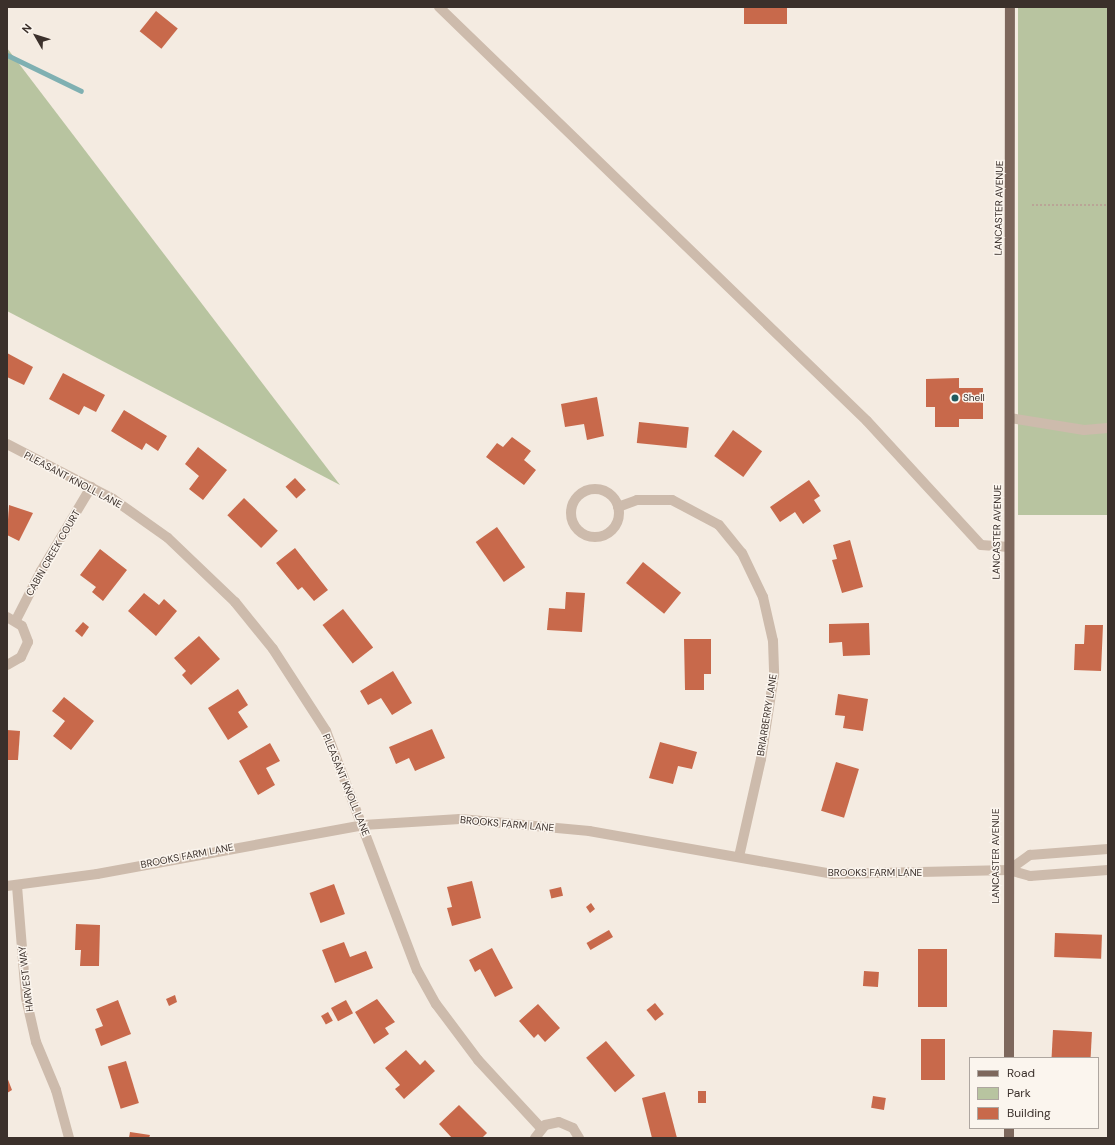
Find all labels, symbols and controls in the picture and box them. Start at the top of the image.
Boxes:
north arrow [16,16,56,56]
text: N [19,21,35,36]
street label: LANCASTER AVENUE [992,160,1006,256]
place label: Shell [963,392,985,404]
marker: Shell [950,393,960,403]
street label: PLEASANT KNOLL LANE [22,449,124,511]
street label: LANCASTER AVENUE [990,484,1004,580]
street label: CABIN CREEK COURT [23,508,83,598]
street label: BRIARBERRY LANE [755,673,779,757]
street label: PLEASANT KNOLL LANE [320,732,372,838]
street label: LANCASTER AVENUE [990,808,1002,904]
street label: BROOKS FARM LANE [459,814,555,834]
street label: BROOKS FARM LANE [139,841,235,871]
street label: BROOKS FARM LANE [828,867,922,879]
street label: HARVEST WAY [16,945,36,1013]
legend [969,1057,1099,1129]
text: Road [1007,1065,1035,1081]
text: Park [1007,1085,1031,1101]
text: Building [1007,1105,1051,1121]

